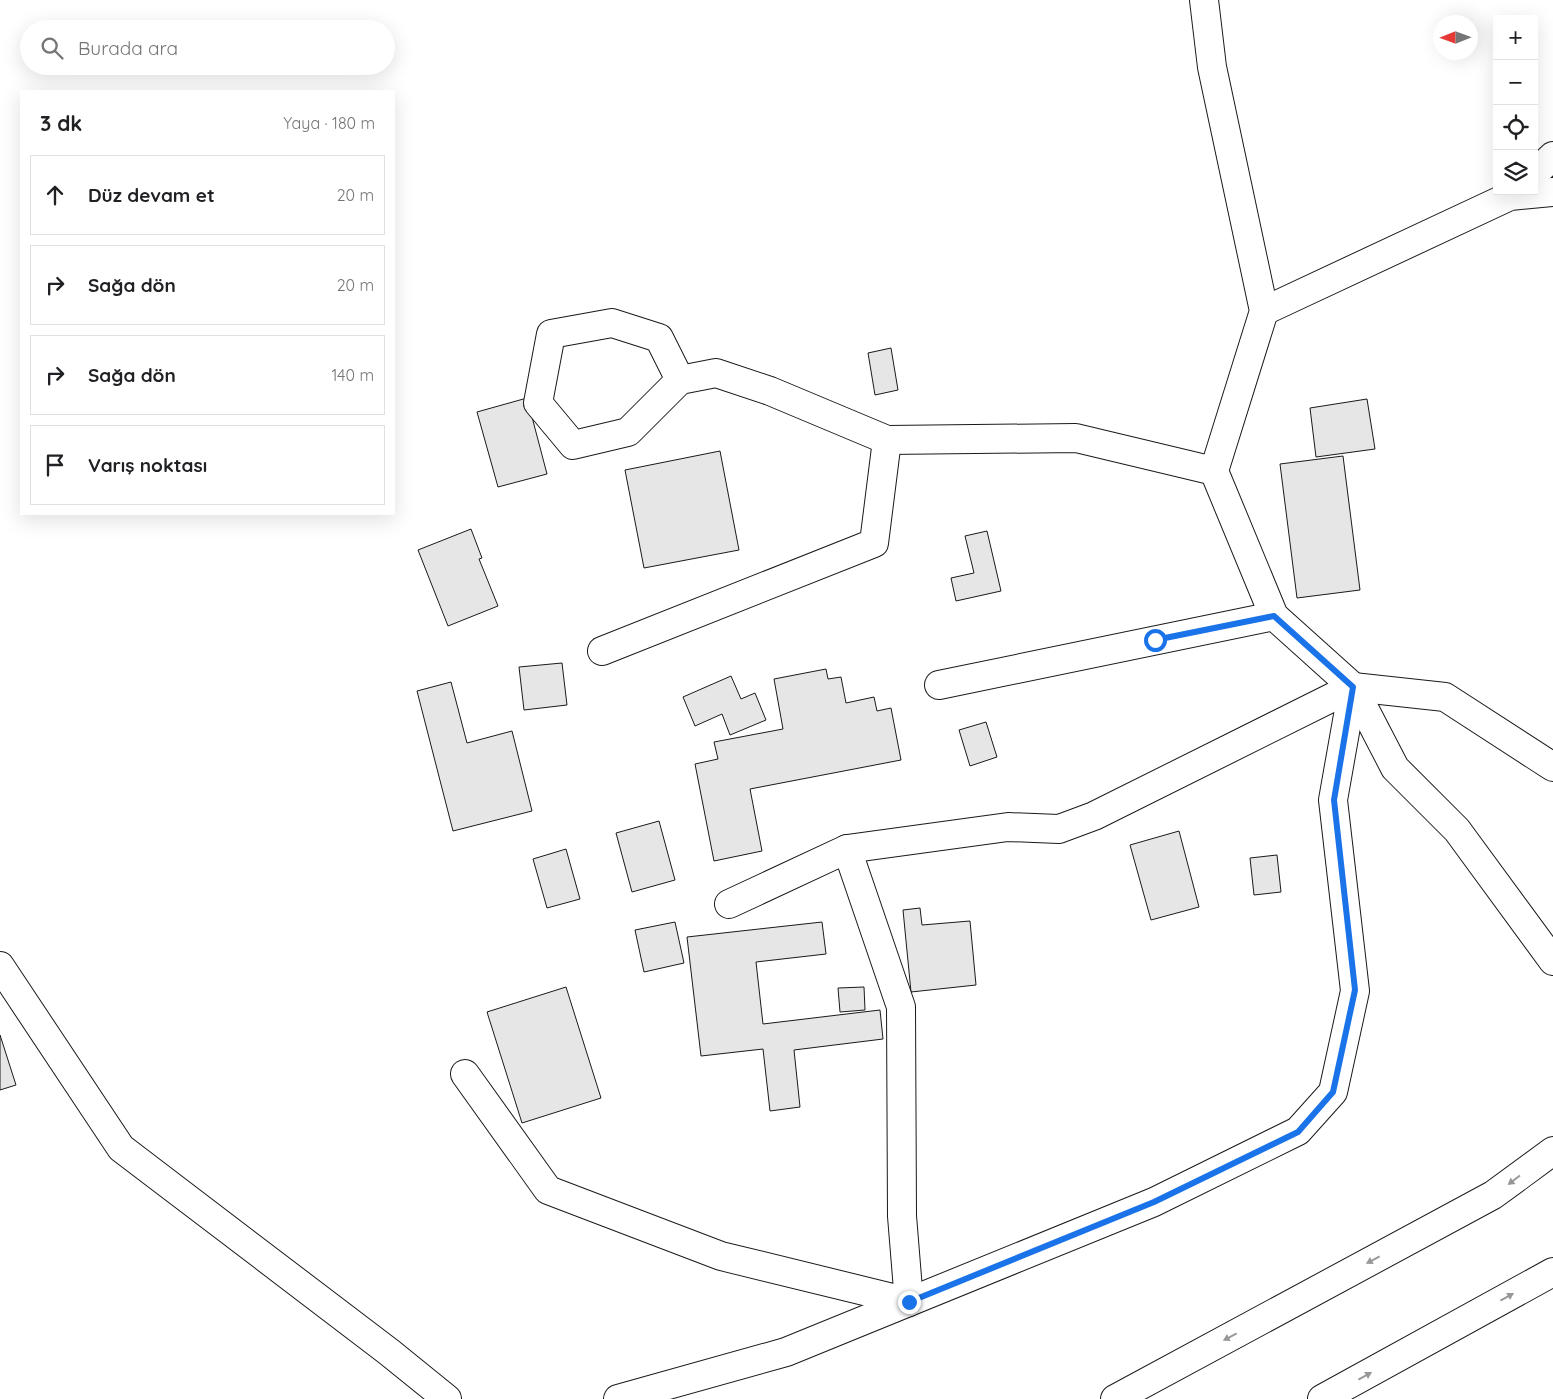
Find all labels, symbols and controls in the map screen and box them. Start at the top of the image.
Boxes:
north arrow [1433,15,1478,60]
map controls [1493,15,1538,195]
button: + [1493,15,1538,60]
search box [20,20,395,75]
icon: search [38,34,66,62]
text: Burada ara [78,36,178,60]
button: − [1493,60,1538,105]
button: locate [1493,105,1538,150]
text: 3 dk [40,110,82,136]
text: Yaya · 180 m [283,113,375,133]
button: layers [1493,150,1538,195]
icon: ahead [41,181,69,209]
text: Düz devam et [88,183,215,207]
text: 20 m [337,185,374,205]
icon: right [41,271,69,299]
text: Sağa dön [88,273,176,297]
text: 20 m [337,275,374,295]
icon: right [41,361,69,389]
text: Sağa dön [88,363,176,387]
text: 140 m [331,365,374,385]
icon: arrive [41,451,69,479]
text: Varış noktası [88,453,207,477]
route start [1144,629,1167,652]
one-way arrow [1507,1175,1521,1185]
one-way arrow [1366,1256,1380,1264]
route end [898,1291,921,1314]
one-way arrow [1501,1293,1514,1302]
one-way arrow [1223,1333,1237,1341]
one-way arrow [1359,1372,1372,1381]

